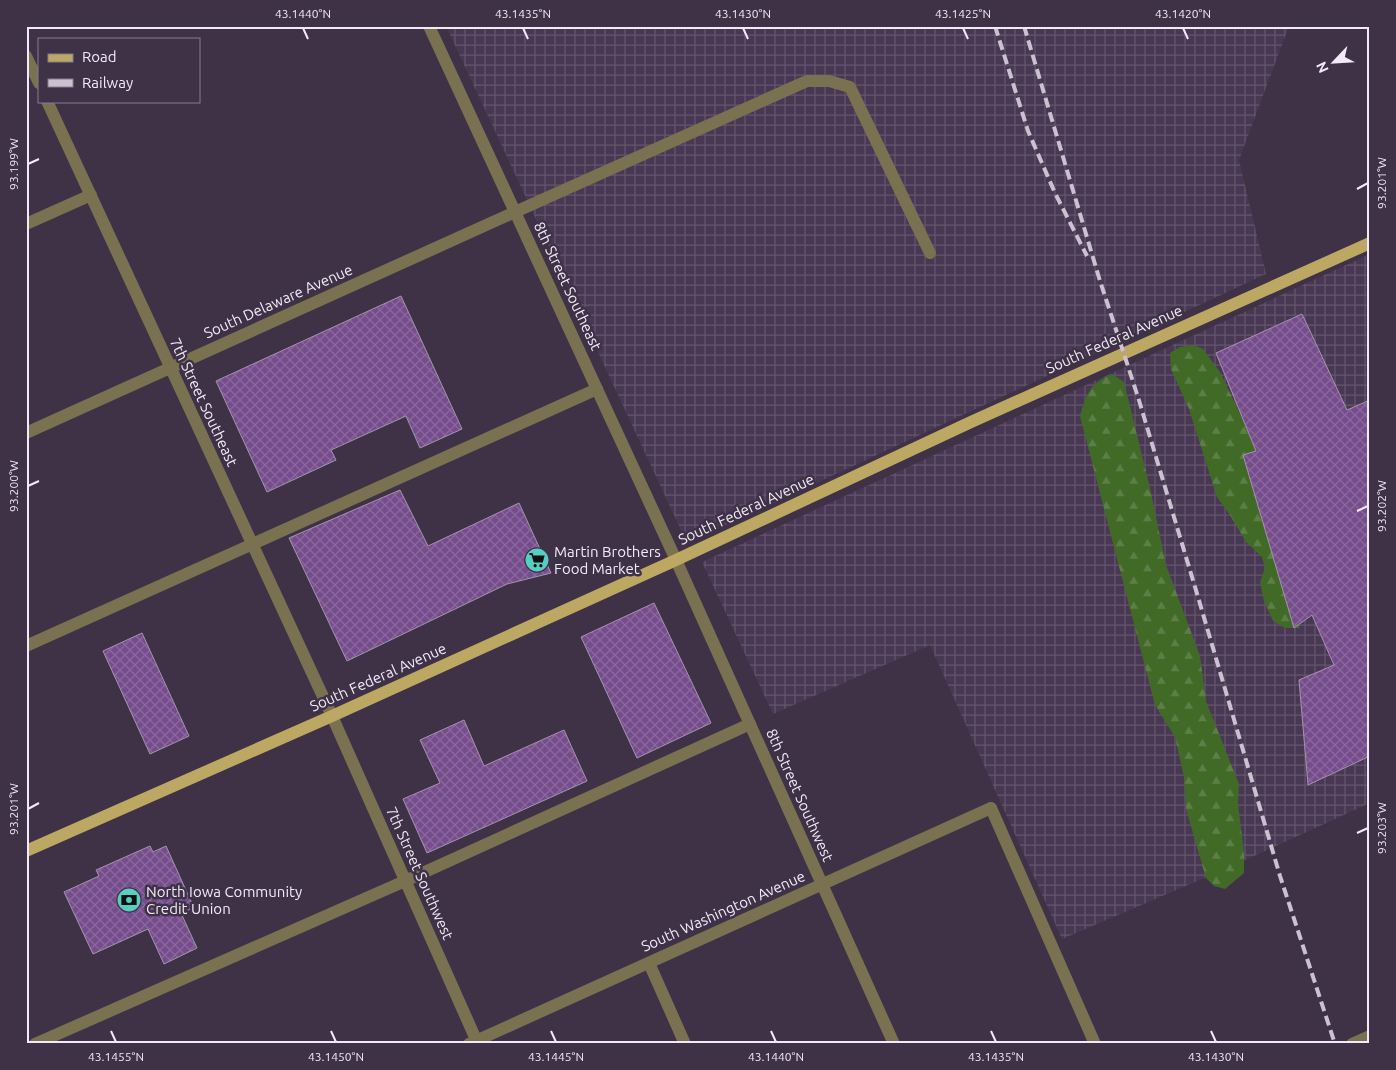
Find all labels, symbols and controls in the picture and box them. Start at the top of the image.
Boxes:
text: 43.1440°N [275,7,331,20]
text: 43.1435°N [495,7,551,20]
text: 43.1430°N [715,7,771,20]
text: 43.1425°N [935,7,991,20]
text: 43.1420°N [1155,7,1211,20]
legend [38,38,200,102]
north arrow [1308,38,1358,88]
text: Road [82,48,117,65]
text: N [1313,59,1332,76]
text: Railway [82,74,133,91]
text: 93.199°W [7,138,20,190]
text: 93.201°W [1375,157,1388,209]
street label: 8th Street Southeast [531,219,605,353]
street label: South Delaware Avenue [201,261,355,341]
street label: South Federal Avenue [1043,301,1185,377]
street label: 7th Street Southeast [167,335,241,469]
text: 93.200°W [7,460,20,512]
street label: South Federal Avenue [676,470,816,548]
text: 93.202°W [1375,480,1388,532]
place label: Martin Brothers Food Market [554,543,661,577]
supermarket icon: Martin Brothers Food Market [524,547,550,573]
street label: South Federal Avenue [307,639,449,715]
street label: 8th Street Southwest [763,726,837,864]
text: 93.201°W [7,783,20,835]
text: 93.203°W [1375,802,1388,854]
street label: 7th Street Southwest [383,804,457,942]
street label: South Washington Avenue [638,867,808,955]
place label: North Iowa Community Credit Union [146,883,302,917]
bank icon: North Iowa Community Credit Union [116,887,142,913]
text: 43.1455°N [88,1050,144,1063]
text: 43.1450°N [308,1050,364,1063]
text: 43.1445°N [528,1050,584,1063]
text: 43.1440°N [748,1050,804,1063]
text: 43.1435°N [968,1050,1024,1063]
text: 43.1430°N [1188,1050,1244,1063]

